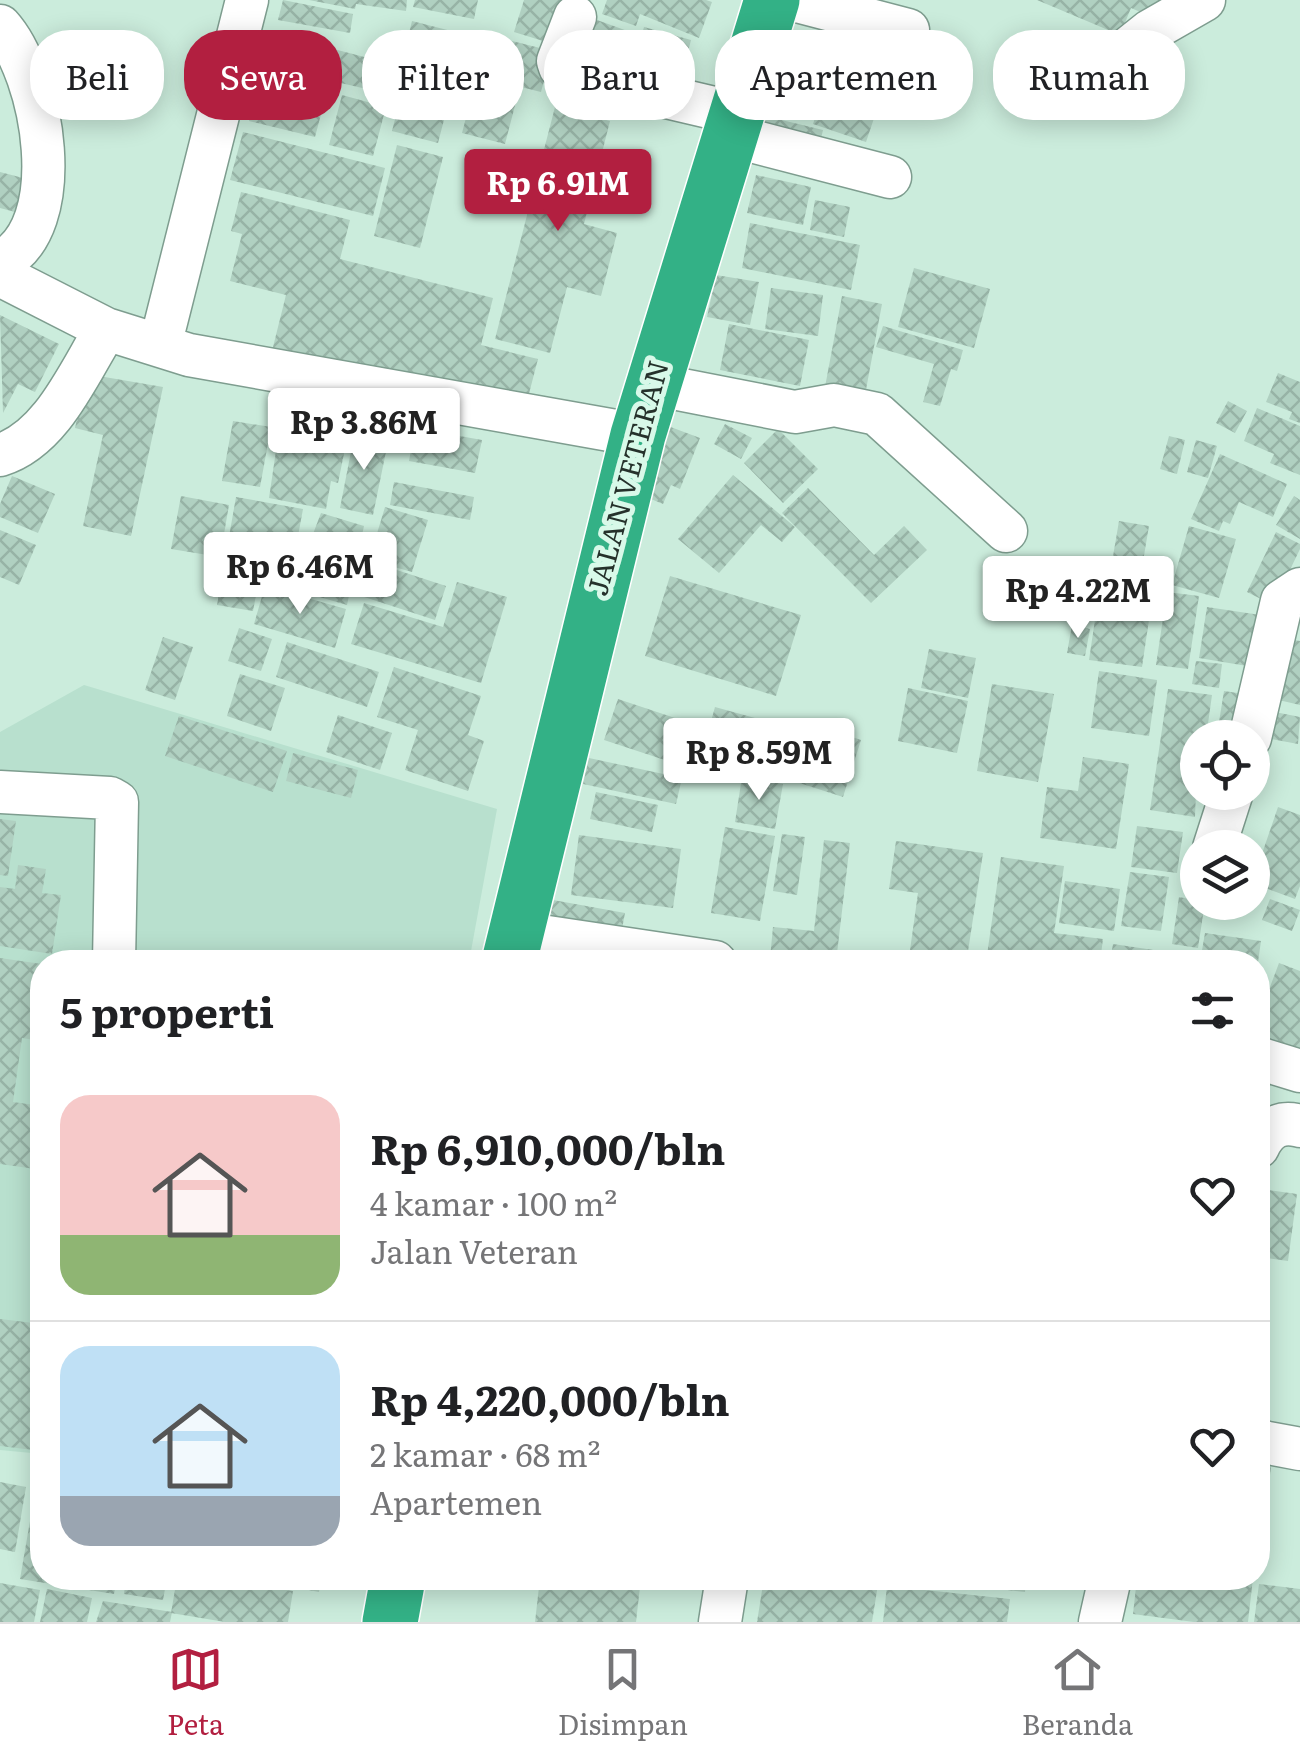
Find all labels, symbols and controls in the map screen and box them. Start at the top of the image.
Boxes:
chip: Beli [30,30,164,120]
chip: Sewa [184,30,342,120]
chip: Filter [362,30,524,120]
chip: Baru [544,30,695,120]
chip: Apartemen [715,30,973,120]
chip: Rumah [993,30,1185,120]
pin: Rp 6.91M [455,149,661,234]
text: Rp 6.91M [486,157,630,205]
street label: JALAN VETERAN [574,355,678,600]
pin: Rp 3.86M [261,388,467,473]
text: Rp 3.86M [290,396,438,444]
pin: Rp 6.46M [197,532,403,617]
text: Rp 6.46M [226,540,374,588]
pin: Rp 4.22M [975,556,1181,641]
text: Rp 4.22M [1005,564,1151,612]
pin: Rp 8.59M [656,718,862,803]
map controls [1180,720,1270,920]
button: locate [1180,720,1270,810]
text: Rp 8.59M [685,726,833,774]
button: layers [1180,830,1270,920]
text: 5 properti [60,979,274,1041]
icon: filters [1185,983,1240,1038]
text: Rp 6,910,000/bln [370,1116,725,1178]
icon: home [140,1135,260,1255]
icon: heart [1185,1168,1240,1223]
text: 4 kamar · 100 m² [370,1178,617,1226]
text: Jalan Veteran [370,1226,578,1274]
text: Rp 4,220,000/bln [370,1367,730,1429]
icon: home [140,1386,260,1506]
icon: heart [1185,1419,1240,1474]
text: 2 kamar · 68 m² [370,1429,601,1477]
text: Apartemen [370,1477,542,1525]
tab: Peta [167,1642,224,1744]
tab: Disimpan [558,1642,688,1744]
tab: Beranda [1022,1642,1133,1744]

